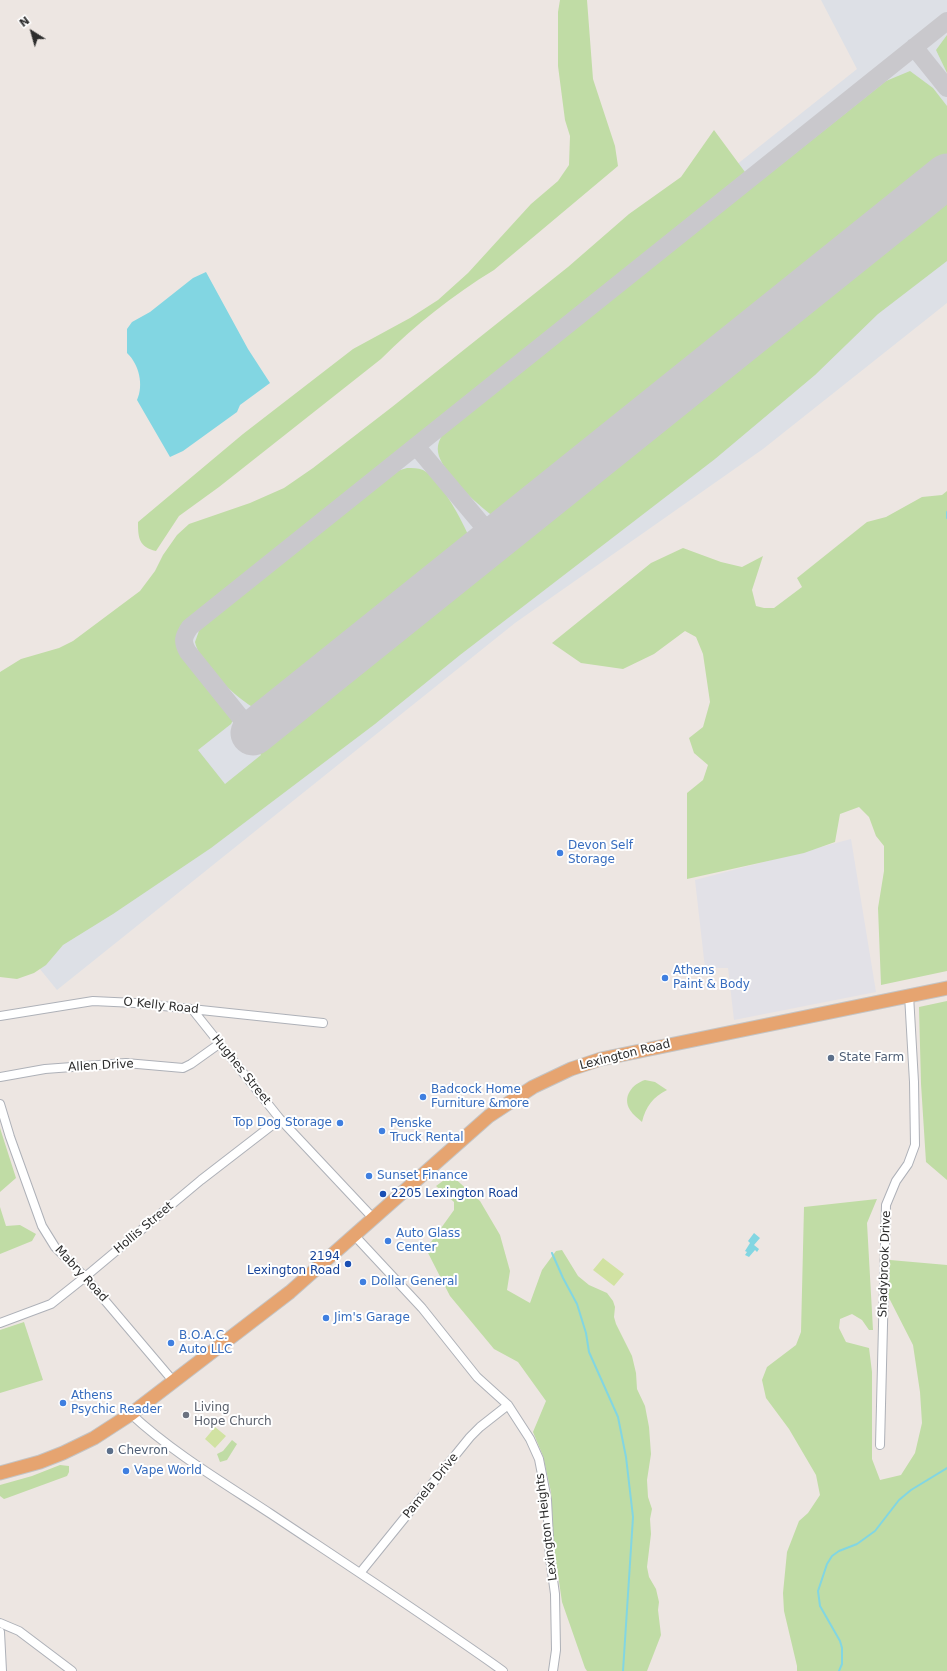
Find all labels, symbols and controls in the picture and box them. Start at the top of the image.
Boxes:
north arrow [12,12,52,52]
text: N [17,14,32,30]
place label: Devon Self Storage [568,839,633,867]
marker: Devon Self Storage [555,848,565,858]
place label: Athens Paint & Body [673,964,750,992]
marker: Athens Paint & Body [660,973,670,983]
street label: O Kelly Road [123,995,199,1017]
street label: Hughes Street [208,1032,274,1108]
street label: Lexington Road [578,1037,672,1073]
place label: State Farm [839,1051,904,1065]
marker: State Farm [826,1053,836,1063]
street label: Allen Drive [68,1057,134,1075]
place label: Badcock Home Furniture &more [431,1083,529,1111]
marker: Badcock Home Furniture &more [418,1092,428,1102]
place label: Top Dog Storage [233,1116,332,1130]
place label: Penske Truck Rental [390,1117,464,1145]
marker: Top Dog Storage [335,1118,345,1128]
marker: Penske Truck Rental [377,1126,387,1136]
place label: Sunset Finance [377,1169,468,1183]
marker: Sunset Finance [364,1171,374,1181]
place label: 2205 Lexington Road [391,1187,518,1201]
marker: 2205 Lexington Road [378,1189,388,1199]
street label: Hollis Street [111,1199,177,1257]
street label: Shadybrook Drive [876,1210,894,1318]
place label: Auto Glass Center [396,1227,460,1255]
marker: Auto Glass Center [383,1236,393,1246]
street label: Mabry Road [51,1243,111,1305]
place label: 2194 Lexington Road [247,1250,340,1278]
marker: 2194 Lexington Road [343,1259,353,1269]
place label: Dollar General [371,1275,458,1289]
marker: Dollar General [358,1277,368,1287]
place label: Jim's Garage [334,1311,410,1325]
marker: Jim's Garage [321,1313,331,1323]
place label: B.O.A.C. Auto LLC [179,1329,232,1357]
marker: B.O.A.C. Auto LLC [166,1338,176,1348]
place label: Athens Psychic Reader [71,1389,162,1417]
marker: Athens Psychic Reader [58,1398,68,1408]
place label: Living Hope Church [194,1401,272,1429]
marker: Living Hope Church [181,1410,191,1420]
place label: Chevron [118,1444,168,1458]
marker: Chevron [105,1446,115,1456]
street label: Pamela Drive [400,1451,462,1521]
place label: Vape World [134,1464,202,1478]
marker: Vape World [121,1466,131,1476]
street label: Lexington Heights [533,1472,561,1582]

